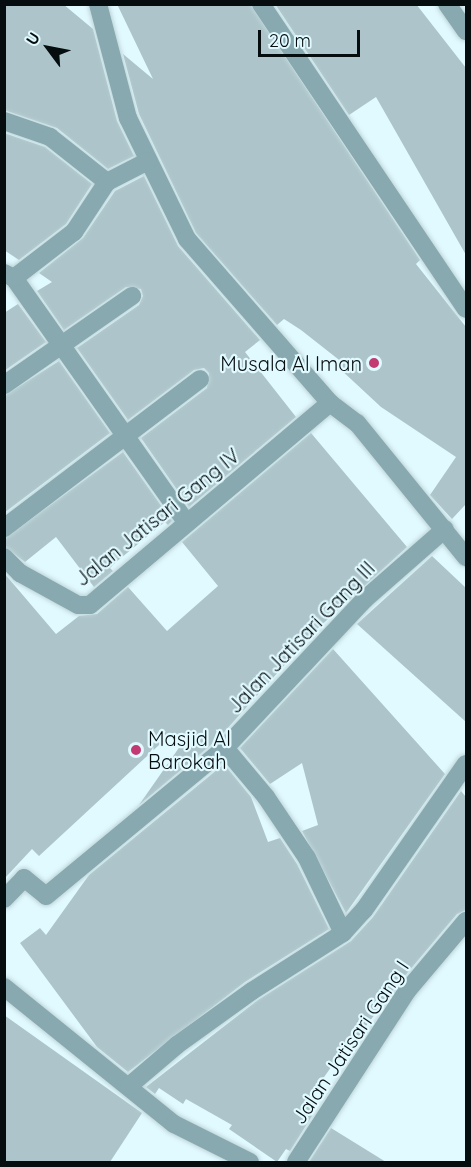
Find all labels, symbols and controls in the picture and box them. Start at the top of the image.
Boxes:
north arrow [18,18,78,78]
scale bar [261,18,363,56]
text: U [21,28,44,49]
text: 20 m [269,29,311,52]
place label: Musala Al Iman [220,351,362,375]
marker: Musala Al Iman [367,356,381,370]
street label: Jalan Jatisari Gang IV [70,443,244,591]
street label: Jalan Jatisari Gang III [222,556,380,718]
place label: Masjid Al Barokah [148,726,231,773]
marker: Masjid Al Barokah [129,743,143,757]
street label: Jalan Jatisari Gang I [286,956,414,1128]

